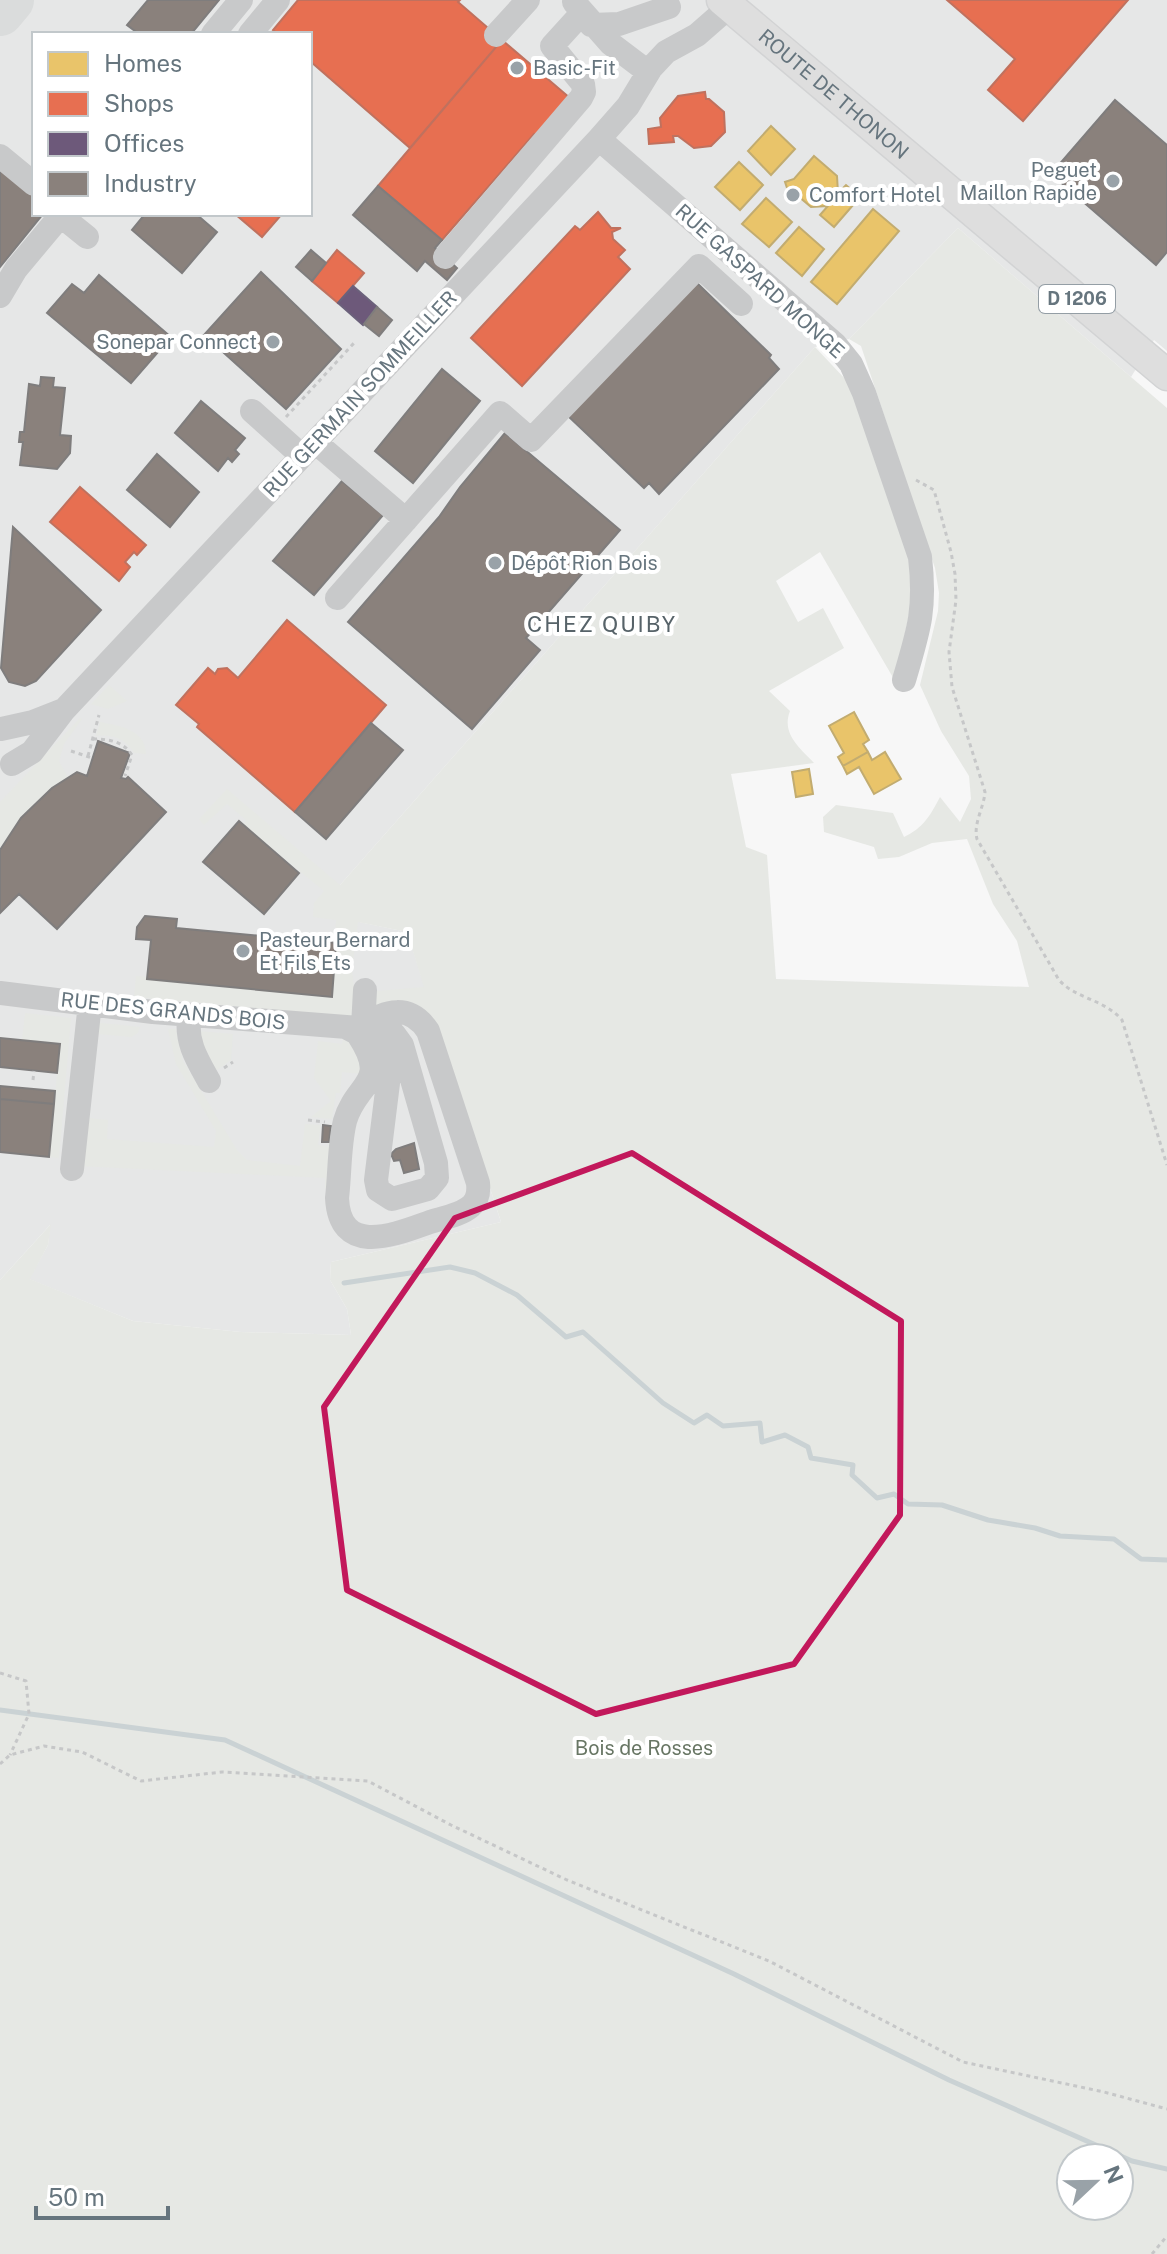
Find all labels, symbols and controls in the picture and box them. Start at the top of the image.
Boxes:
street label: ROUTE DE THONON [754,24,914,164]
legend [32,32,312,216]
text: Homes [104,49,182,77]
place label: Basic-Fit [533,56,616,80]
marker: Basic-Fit [508,59,526,77]
text: Shops [104,89,174,117]
text: Offices [104,129,184,157]
place label: Peguet Maillon Rapide [960,158,1097,205]
text: Industry [104,169,197,197]
marker: Peguet Maillon Rapide [1104,172,1122,190]
place label: Comfort Hotel [809,183,941,207]
marker: Comfort Hotel [784,186,802,204]
street label: RUE GASPARD MONGE [671,199,849,363]
road number: D 1206 [1039,285,1115,313]
street label: RUE GERMAIN SOMMEILLER [258,286,462,502]
place label: Sonepar Connect [96,330,257,354]
marker: Sonepar Connect [264,333,282,351]
place label: Dépôt Rion Bois [511,551,658,575]
marker: Dépôt Rion Bois [486,554,504,572]
district label: CHEZ QUIBY [527,611,677,637]
place label: Pasteur Bernard Et Fils Ets [259,928,410,975]
marker: Pasteur Bernard Et Fils Ets [234,942,252,960]
street label: RUE DES GRANDS BOIS [60,987,286,1035]
park label: Bois de Rosses [575,1736,713,1760]
north arrow [1055,2142,1135,2222]
text: N [1098,2162,1129,2187]
scale bar [36,2170,168,2220]
text: 50 m [48,2183,105,2211]

